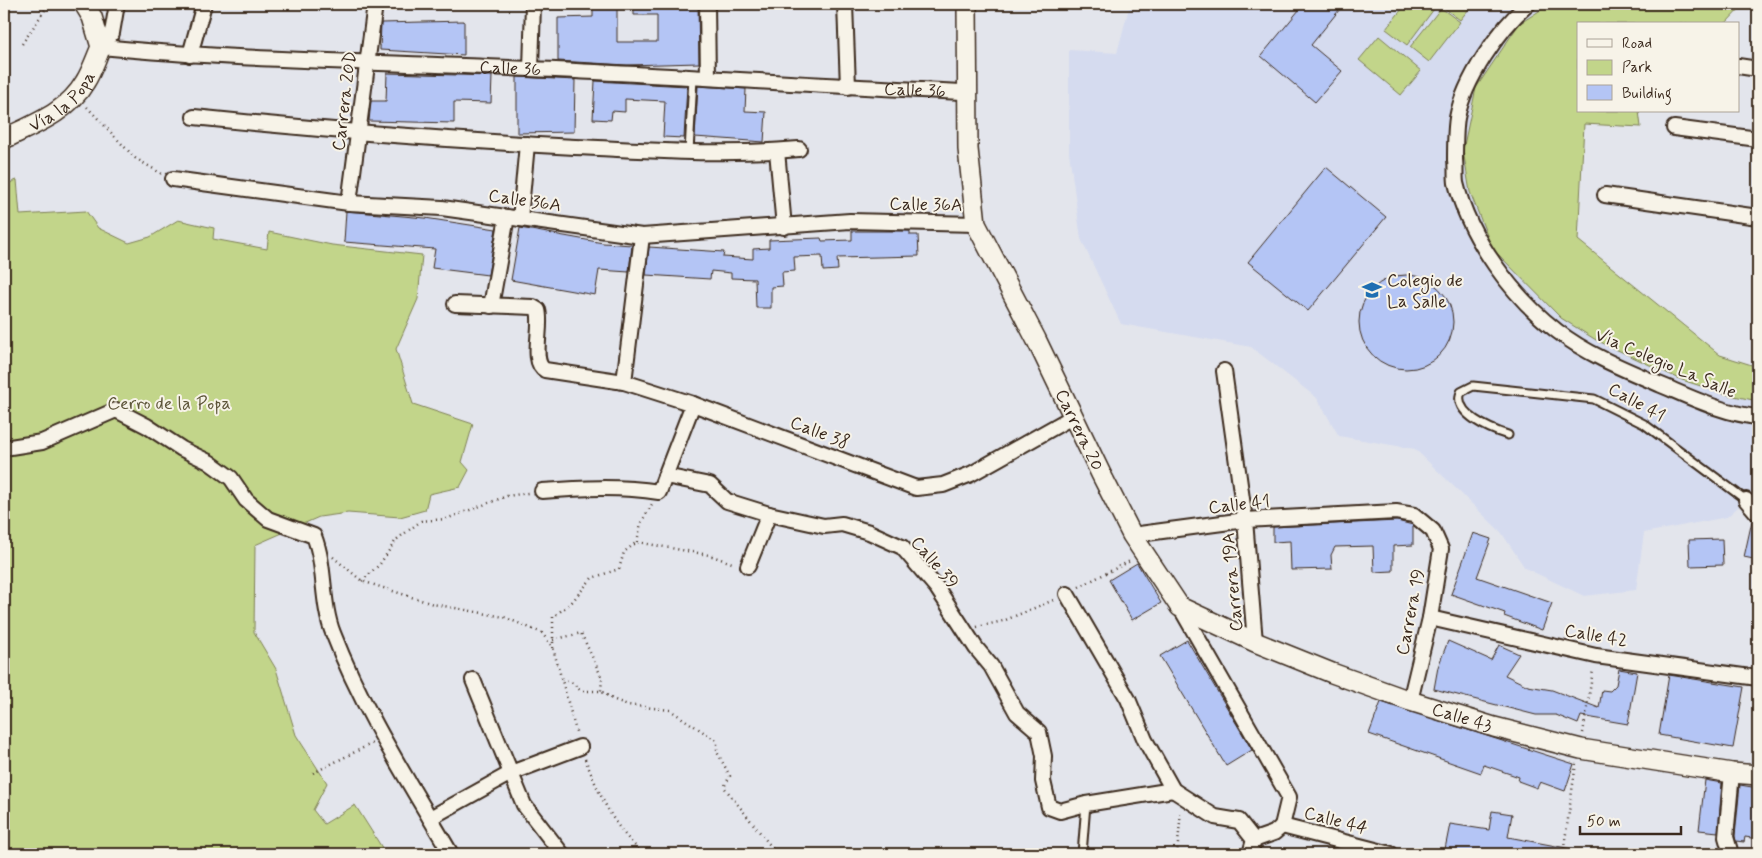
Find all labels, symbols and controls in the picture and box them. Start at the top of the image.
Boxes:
legend [1577,22,1740,112]
text: Road [1622,34,1652,54]
street label: Carrera 20D [327,50,363,152]
street label: Calle 36 [479,56,542,82]
text: Park [1622,58,1652,78]
street label: Vía la Popa [25,68,102,138]
street label: Calle 36 [883,77,946,104]
text: Building [1622,84,1672,105]
street label: Calle 36A [487,184,563,218]
street label: Calle 36A [889,192,963,218]
place label: Colegio de La Salle [1387,269,1463,314]
school or university icon: Colegio de La Salle [1361,279,1383,301]
street label: Vía Colegio La Salle [1591,323,1740,405]
street label: Calle 41 [1604,377,1669,428]
street label: Carrera 20 [1049,385,1109,475]
park label: Cerro de la Popa [107,392,231,416]
street label: Calle 38 [787,411,853,455]
street label: Calle 41 [1207,490,1271,520]
street label: Calle 39 [905,531,964,594]
street label: Carrera 19A [1217,531,1249,632]
street label: Carrera 19 [1391,567,1431,657]
street label: Calle 42 [1562,619,1629,653]
street label: Calle 43 [1429,697,1495,739]
street label: Calle 44 [1301,801,1370,841]
scale bar [1580,803,1681,835]
text: 50 m [1587,812,1621,832]

